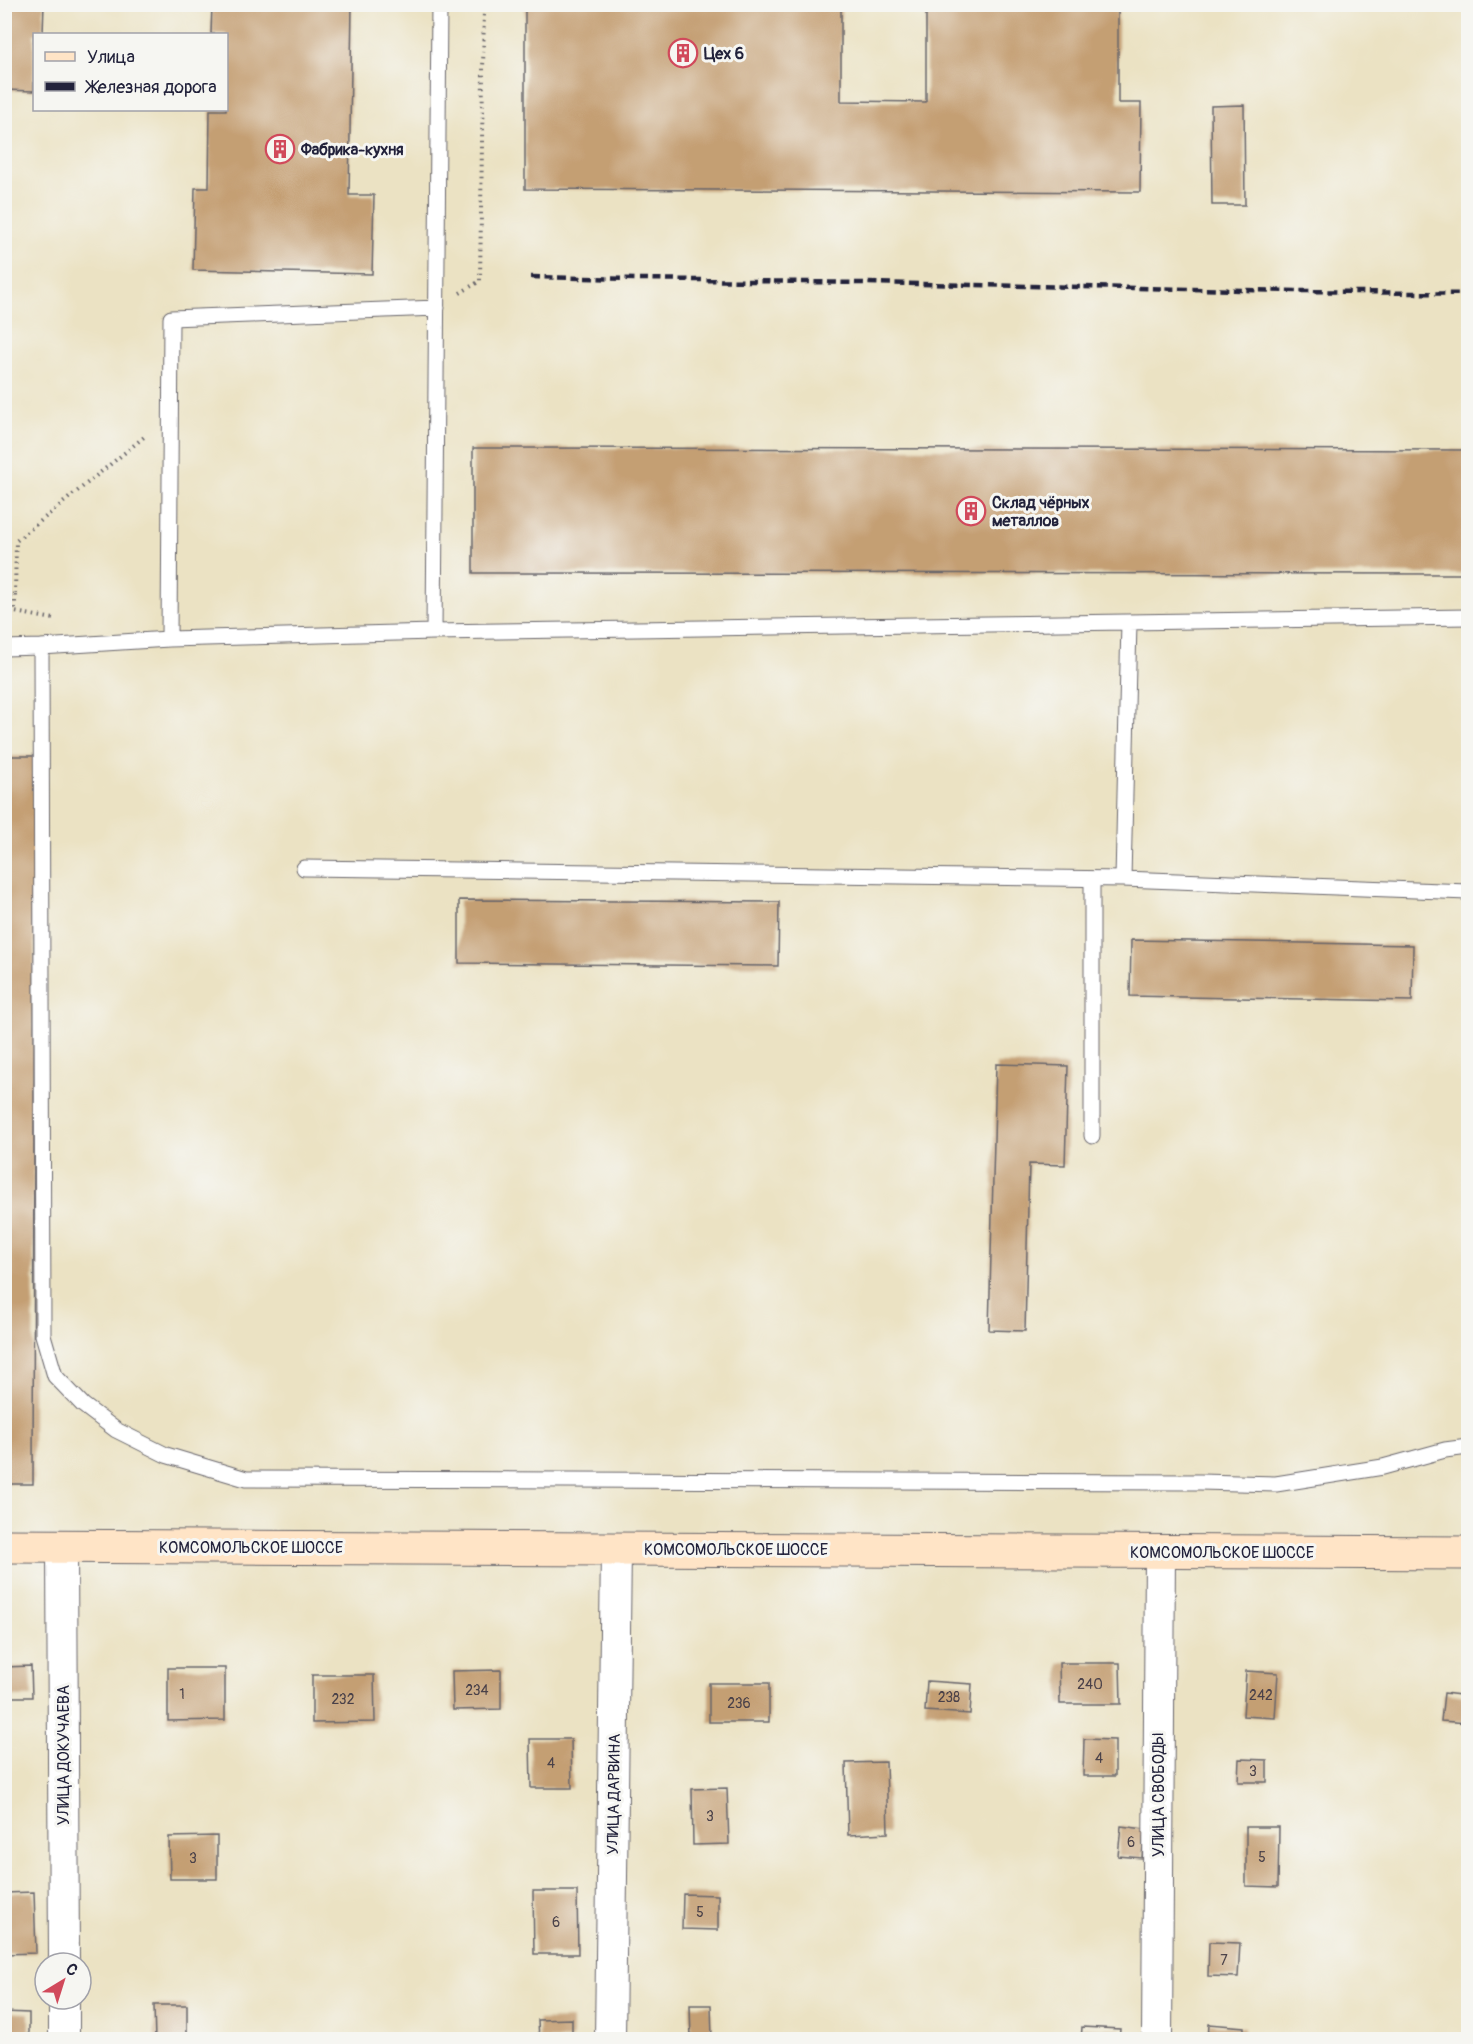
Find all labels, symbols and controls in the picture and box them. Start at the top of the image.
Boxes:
legend [33,33,228,111]
building icon: Цех 6 [667,37,699,69]
place label: Цех 6 [704,44,744,64]
text: Улица [87,46,135,69]
text: Железная дорога [84,76,217,99]
building icon: Фабрика-кухня [264,133,296,165]
place label: Фабрика-кухня [300,140,404,160]
place label: Склад чёрных металлов [992,493,1090,531]
building icon: Склад чёрных металлов [955,495,987,527]
street label: КОМСОМОЛЬСКОЕ ШОССЕ [159,1538,343,1558]
street label: КОМСОМОЛЬСКОЕ ШОССЕ [644,1540,828,1560]
street label: КОМСОМОЛЬСКОЕ ШОССЕ [1130,1543,1314,1563]
house number: 240 [1077,1676,1103,1693]
house number: 234 [465,1682,489,1699]
street label: УЛИЦА ДОКУЧАЕВА [54,1685,74,1825]
house number: 1 [179,1686,185,1703]
house number: 242 [1249,1687,1273,1704]
house number: 238 [938,1689,960,1706]
house number: 232 [331,1691,355,1708]
house number: 236 [727,1695,751,1712]
street label: УЛИЦА ДАРВИНА [603,1733,625,1855]
street label: УЛИЦА СВОБОДЫ [1149,1733,1169,1857]
house number: 4 [1095,1750,1103,1767]
house number: 4 [547,1755,555,1772]
house number: 3 [1249,1763,1257,1780]
house number: 3 [706,1808,714,1825]
house number: 6 [1127,1834,1135,1851]
house number: 5 [1258,1849,1266,1866]
house number: 3 [189,1850,197,1867]
house number: 5 [696,1904,704,1921]
house number: 6 [552,1914,560,1931]
north arrow [33,1951,93,2011]
house number: 7 [1220,1952,1228,1969]
text: С [62,1959,82,1981]

